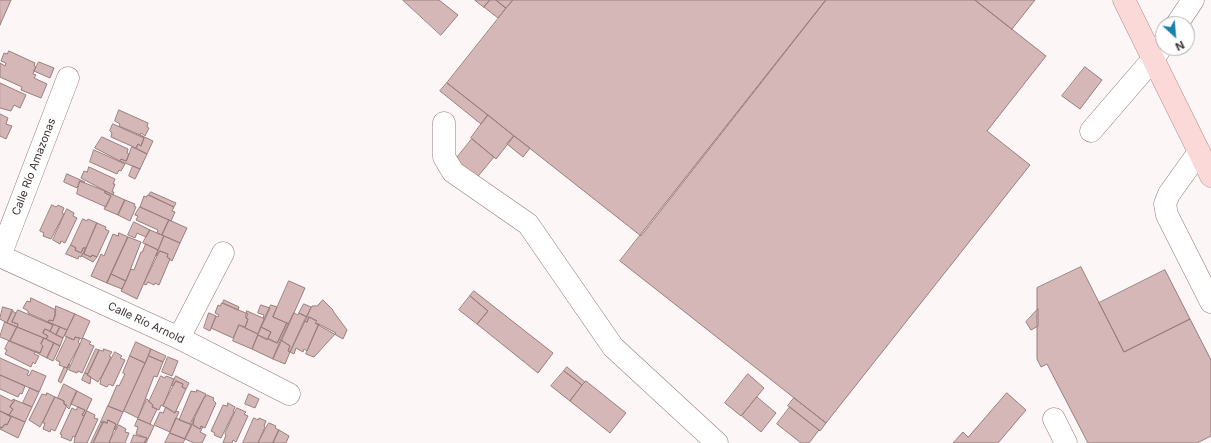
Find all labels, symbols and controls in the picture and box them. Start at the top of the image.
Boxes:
north arrow [1155,16,1195,56]
text: N [1173,38,1187,54]
street label: Calle Río Amazonas [9,117,59,217]
street label: Calle Río Arnold [106,300,186,346]

